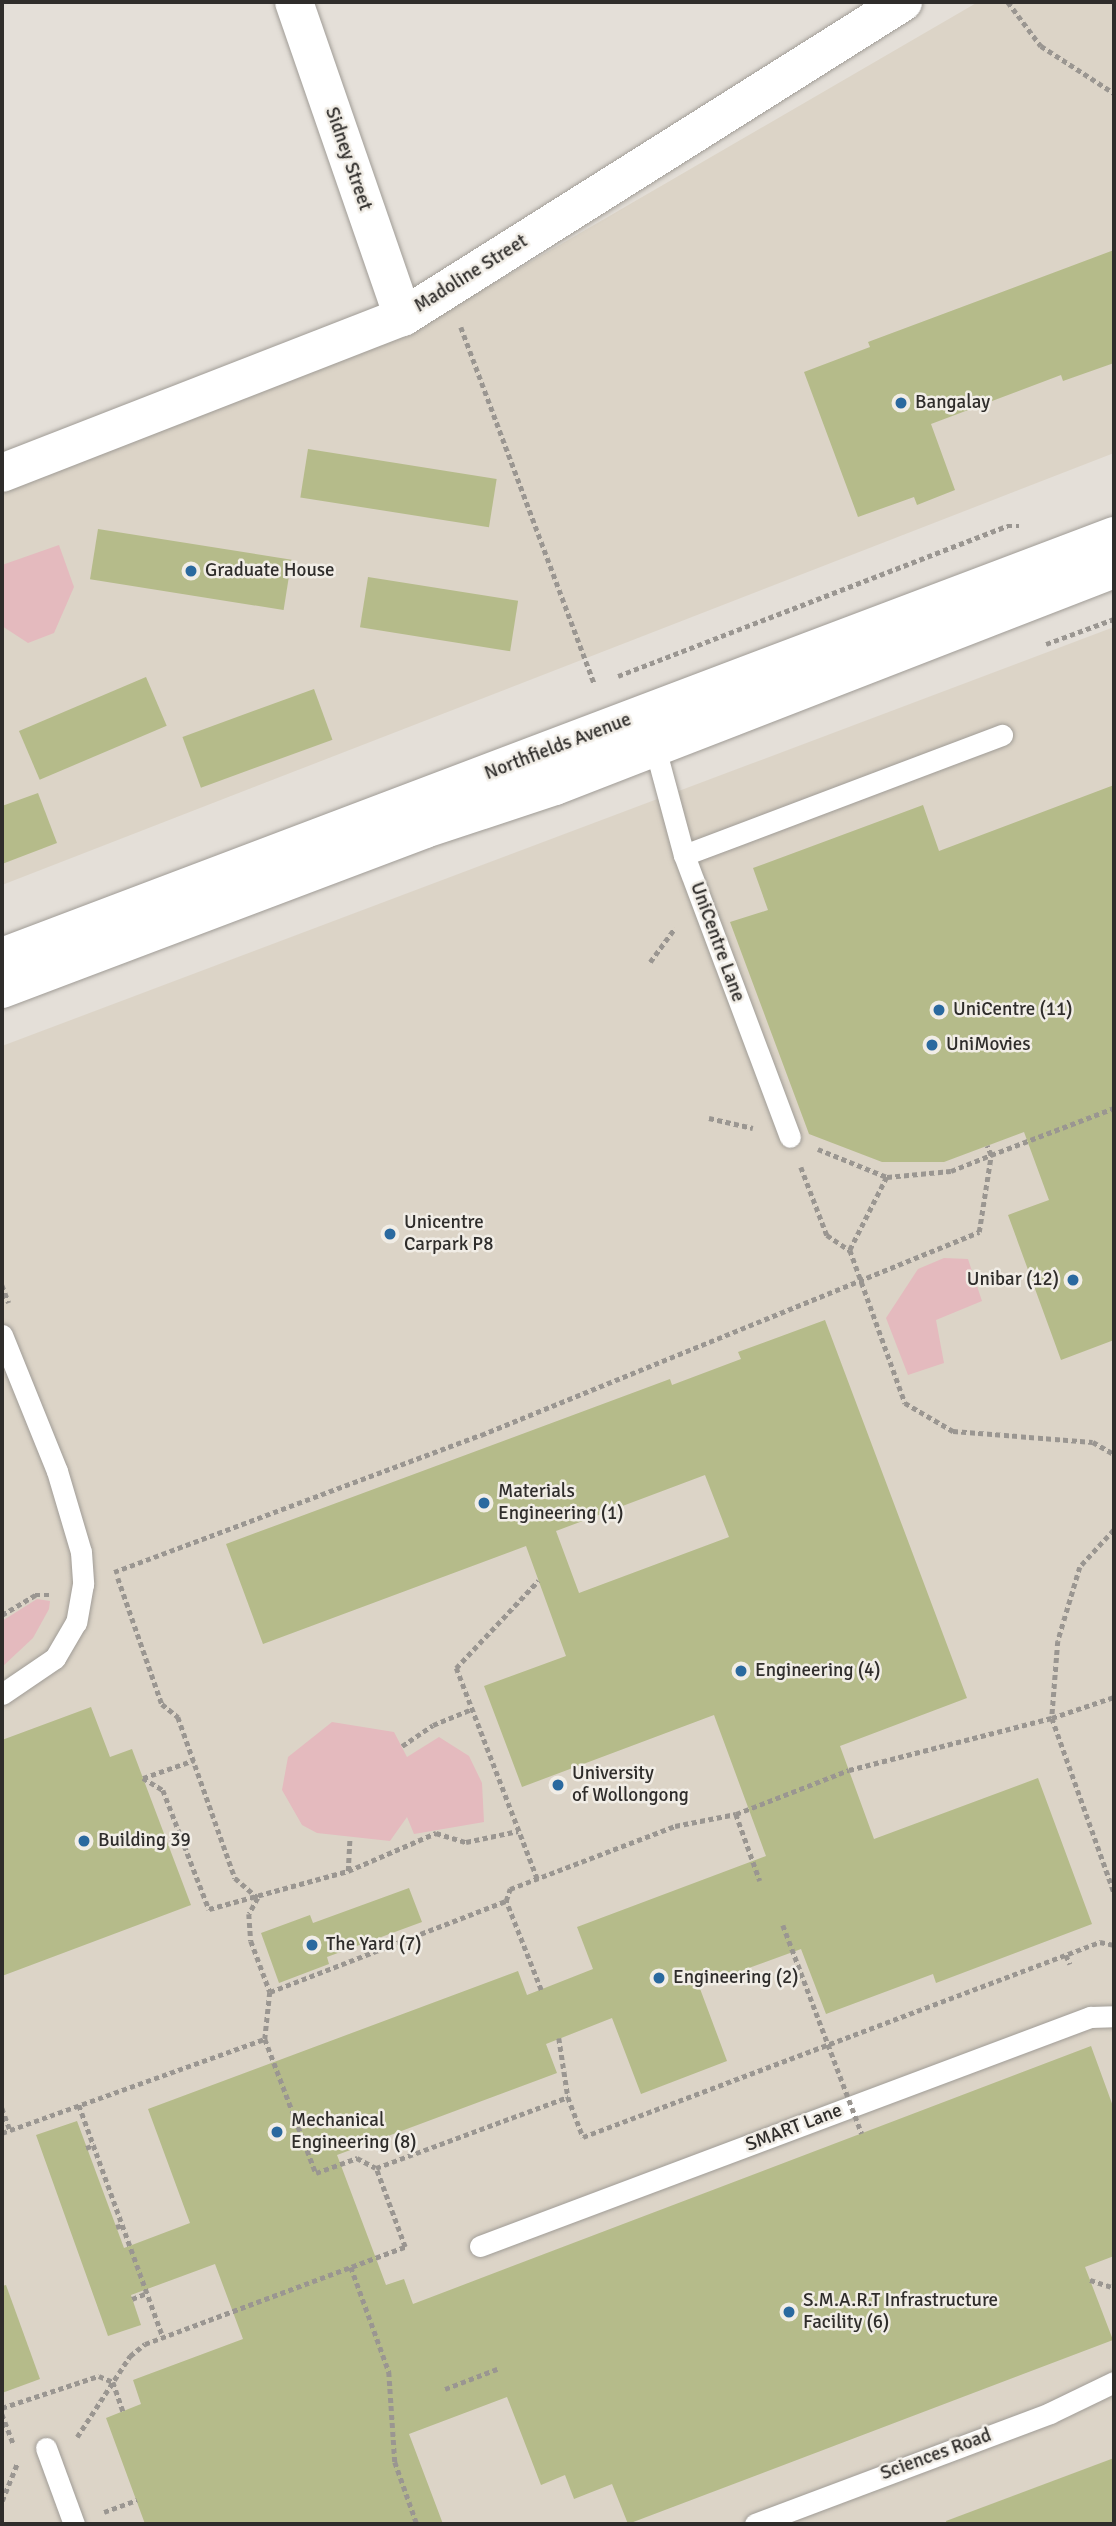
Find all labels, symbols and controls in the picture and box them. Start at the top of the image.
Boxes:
street label: Sidney Street [320,104,376,214]
street label: Madoline Street [410,230,532,318]
place label: Bangalay [915,392,990,414]
marker: Bangalay [893,395,909,411]
place label: Graduate House [205,560,335,582]
marker: Graduate House [183,563,199,579]
street label: Northfields Avenue [481,709,635,785]
street label: UniCentre Lane [685,879,749,1005]
place label: UniCentre (11) [953,999,1073,1021]
marker: UniCentre (11) [931,1002,947,1018]
place label: UniMovies [946,1034,1031,1056]
marker: UniMovies [924,1037,940,1053]
place label: Unicentre Carpark P8 [404,1212,493,1256]
marker: Unicentre Carpark P8 [382,1226,398,1242]
place label: Unibar (12) [967,1269,1059,1291]
marker: Unibar (12) [1065,1272,1081,1288]
place label: Materials Engineering (1) [498,1481,624,1525]
marker: Materials Engineering (1) [476,1495,492,1511]
place label: Engineering (4) [755,1660,881,1682]
marker: Engineering (4) [733,1663,749,1679]
place label: University of Wollongong [572,1763,689,1807]
marker: University of Wollongong [550,1777,566,1793]
place label: Building 39 [98,1830,191,1852]
marker: Building 39 [76,1833,92,1849]
place label: The Yard (7) [326,1934,422,1956]
marker: The Yard (7) [304,1937,320,1953]
place label: Engineering (2) [673,1967,799,1989]
marker: Engineering (2) [651,1970,667,1986]
street label: SMART Lane [743,2099,845,2157]
place label: Mechanical Engineering (8) [291,2110,417,2154]
marker: Mechanical Engineering (8) [269,2124,285,2140]
place label: S.M.A.R.T Infrastructure Facility (6) [803,2290,998,2334]
marker: S.M.A.R.T Infrastructure Facility (6) [781,2304,797,2320]
street label: Sciences Road [877,2424,995,2486]

